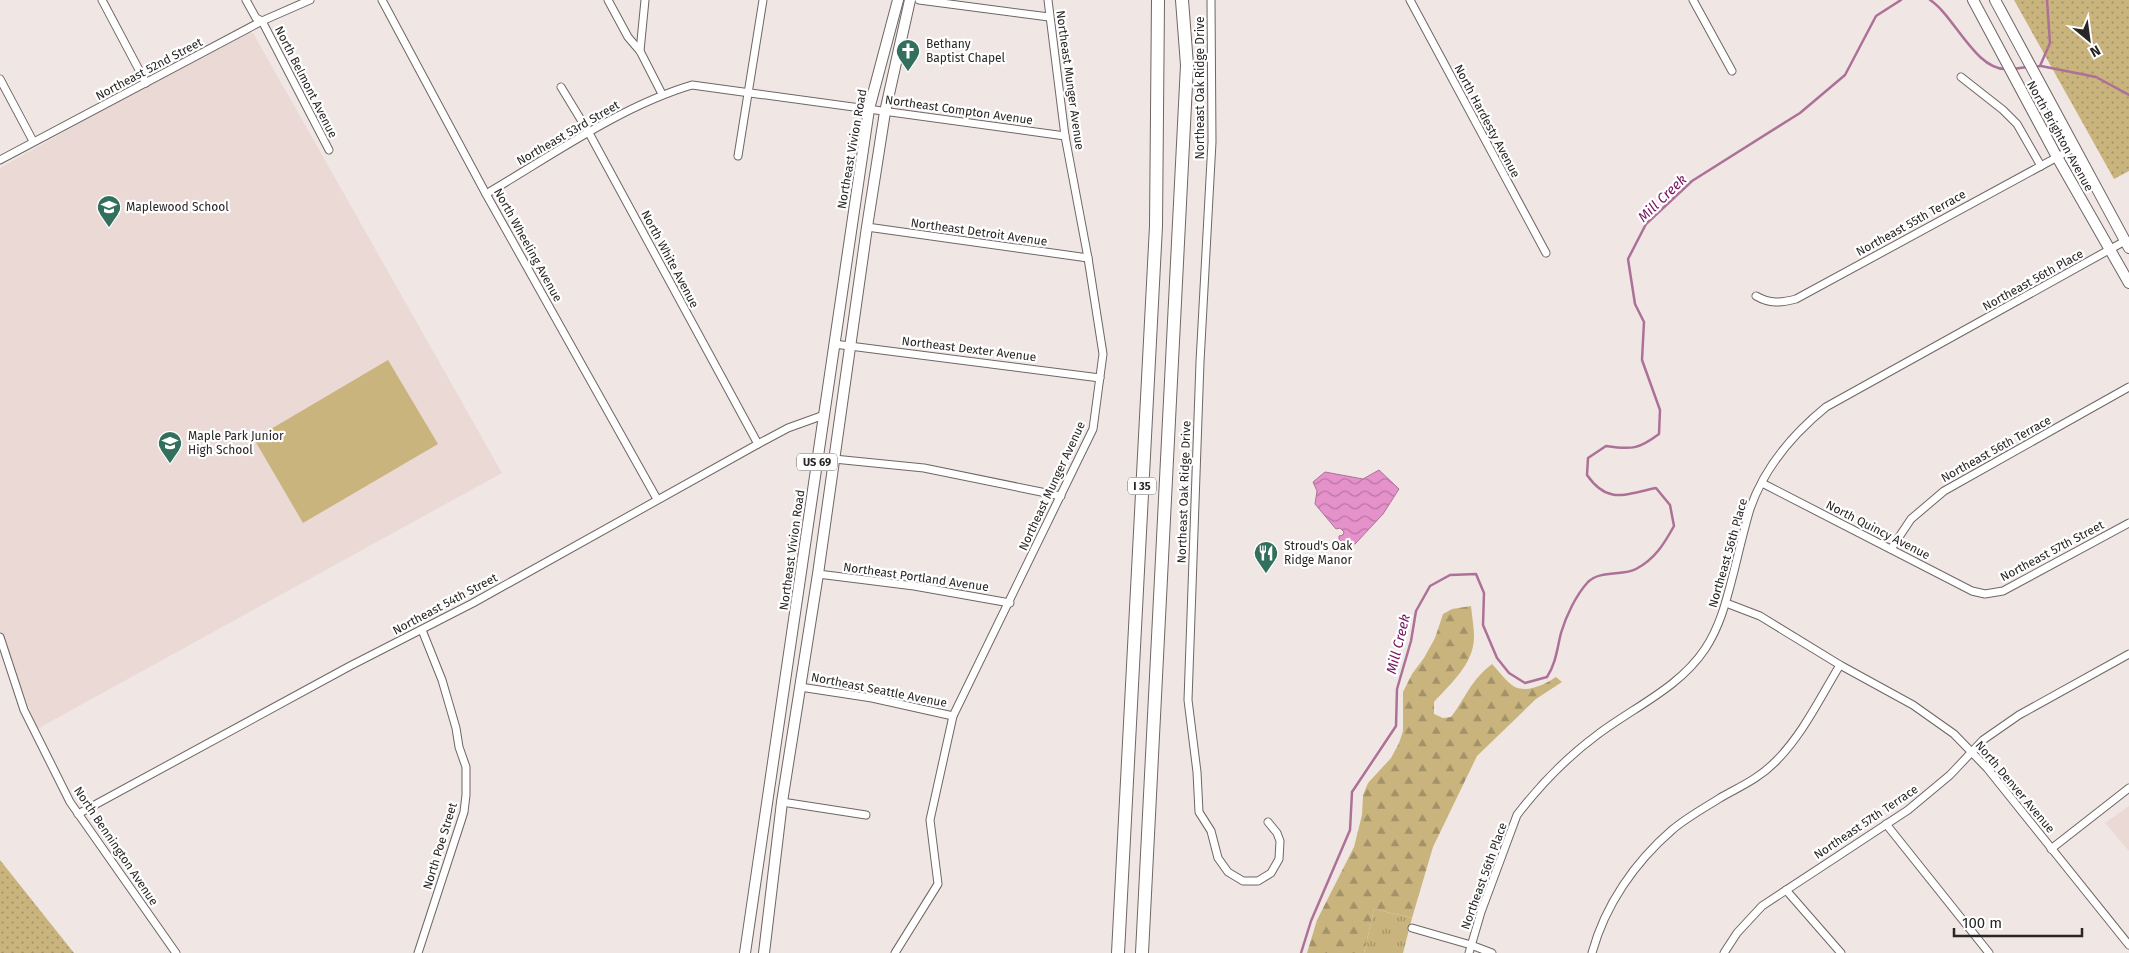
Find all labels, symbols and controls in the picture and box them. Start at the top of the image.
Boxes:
street label: Northeast Munger Avenue [1053,9,1087,151]
north arrow [2064,15,2114,65]
street label: Northeast Oak Ridge Drive [1193,17,1207,159]
street label: North Belmont Avenue [272,24,340,140]
street label: Northeast 52nd Street [93,35,205,103]
place label: Bethany Baptist Chapel [926,37,1006,65]
church icon: Bethany Baptist Chapel [895,38,921,72]
text: N [2087,41,2103,61]
street label: North Hardesty Avenue [1451,62,1523,180]
street label: North Brighton Avenue [2024,78,2096,194]
street label: Northeast Vivion Road [835,88,869,210]
street label: Northeast Compton Avenue [884,93,1034,127]
street label: Northeast 53rd Street [514,98,622,168]
water label: Mill Creek [1635,171,1690,226]
street label: North Wheeling Avenue [491,186,565,304]
street label: Northeast 55th Terrace [1854,187,1968,259]
school or university icon: Maplewood School [96,194,122,228]
place label: Maplewood School [126,200,229,214]
street label: North White Avenue [638,208,702,310]
street label: Northeast Detroit Avenue [910,215,1048,249]
street label: Northeast 56th Place [1980,246,2086,314]
street label: Northeast Dexter Avenue [901,334,1037,364]
street label: Northeast 56th Terrace [1939,413,2053,485]
street label: Northeast Munger Avenue [1016,419,1088,553]
street label: Northeast Oak Ridge Drive [1175,420,1193,564]
place label: Maple Park Junior High School [188,429,284,457]
school or university icon: Maple Park Junior High School [157,430,183,464]
road number: US 69 [797,454,837,471]
road number: I 35 [1128,478,1156,494]
street label: Northeast Vivion Road [777,489,807,611]
street label: Northeast 56th Place [1706,497,1750,609]
street label: North Quincy Avenue [1824,498,1932,562]
street label: Northeast 57th Street [1998,517,2107,584]
place label: Stroud's Oak Ridge Manor [1284,539,1353,567]
restaurant icon: Stroud's Oak Ridge Manor [1253,540,1279,574]
street label: Northeast Portland Avenue [842,560,990,594]
street label: Northeast 54th Street [390,570,500,638]
water label: Mill Creek [1383,612,1414,676]
street label: Northeast Seattle Avenue [810,670,948,710]
street label: North Denver Avenue [1972,738,2058,836]
street label: Northeast 57th Terrace [1811,782,1921,862]
street label: North Bennington Avenue [71,784,161,908]
street label: North Poe Street [420,800,460,891]
street label: Northeast 56th Place [1458,821,1510,931]
scale bar [1954,906,2082,938]
text: 100 m [1962,914,2002,932]

